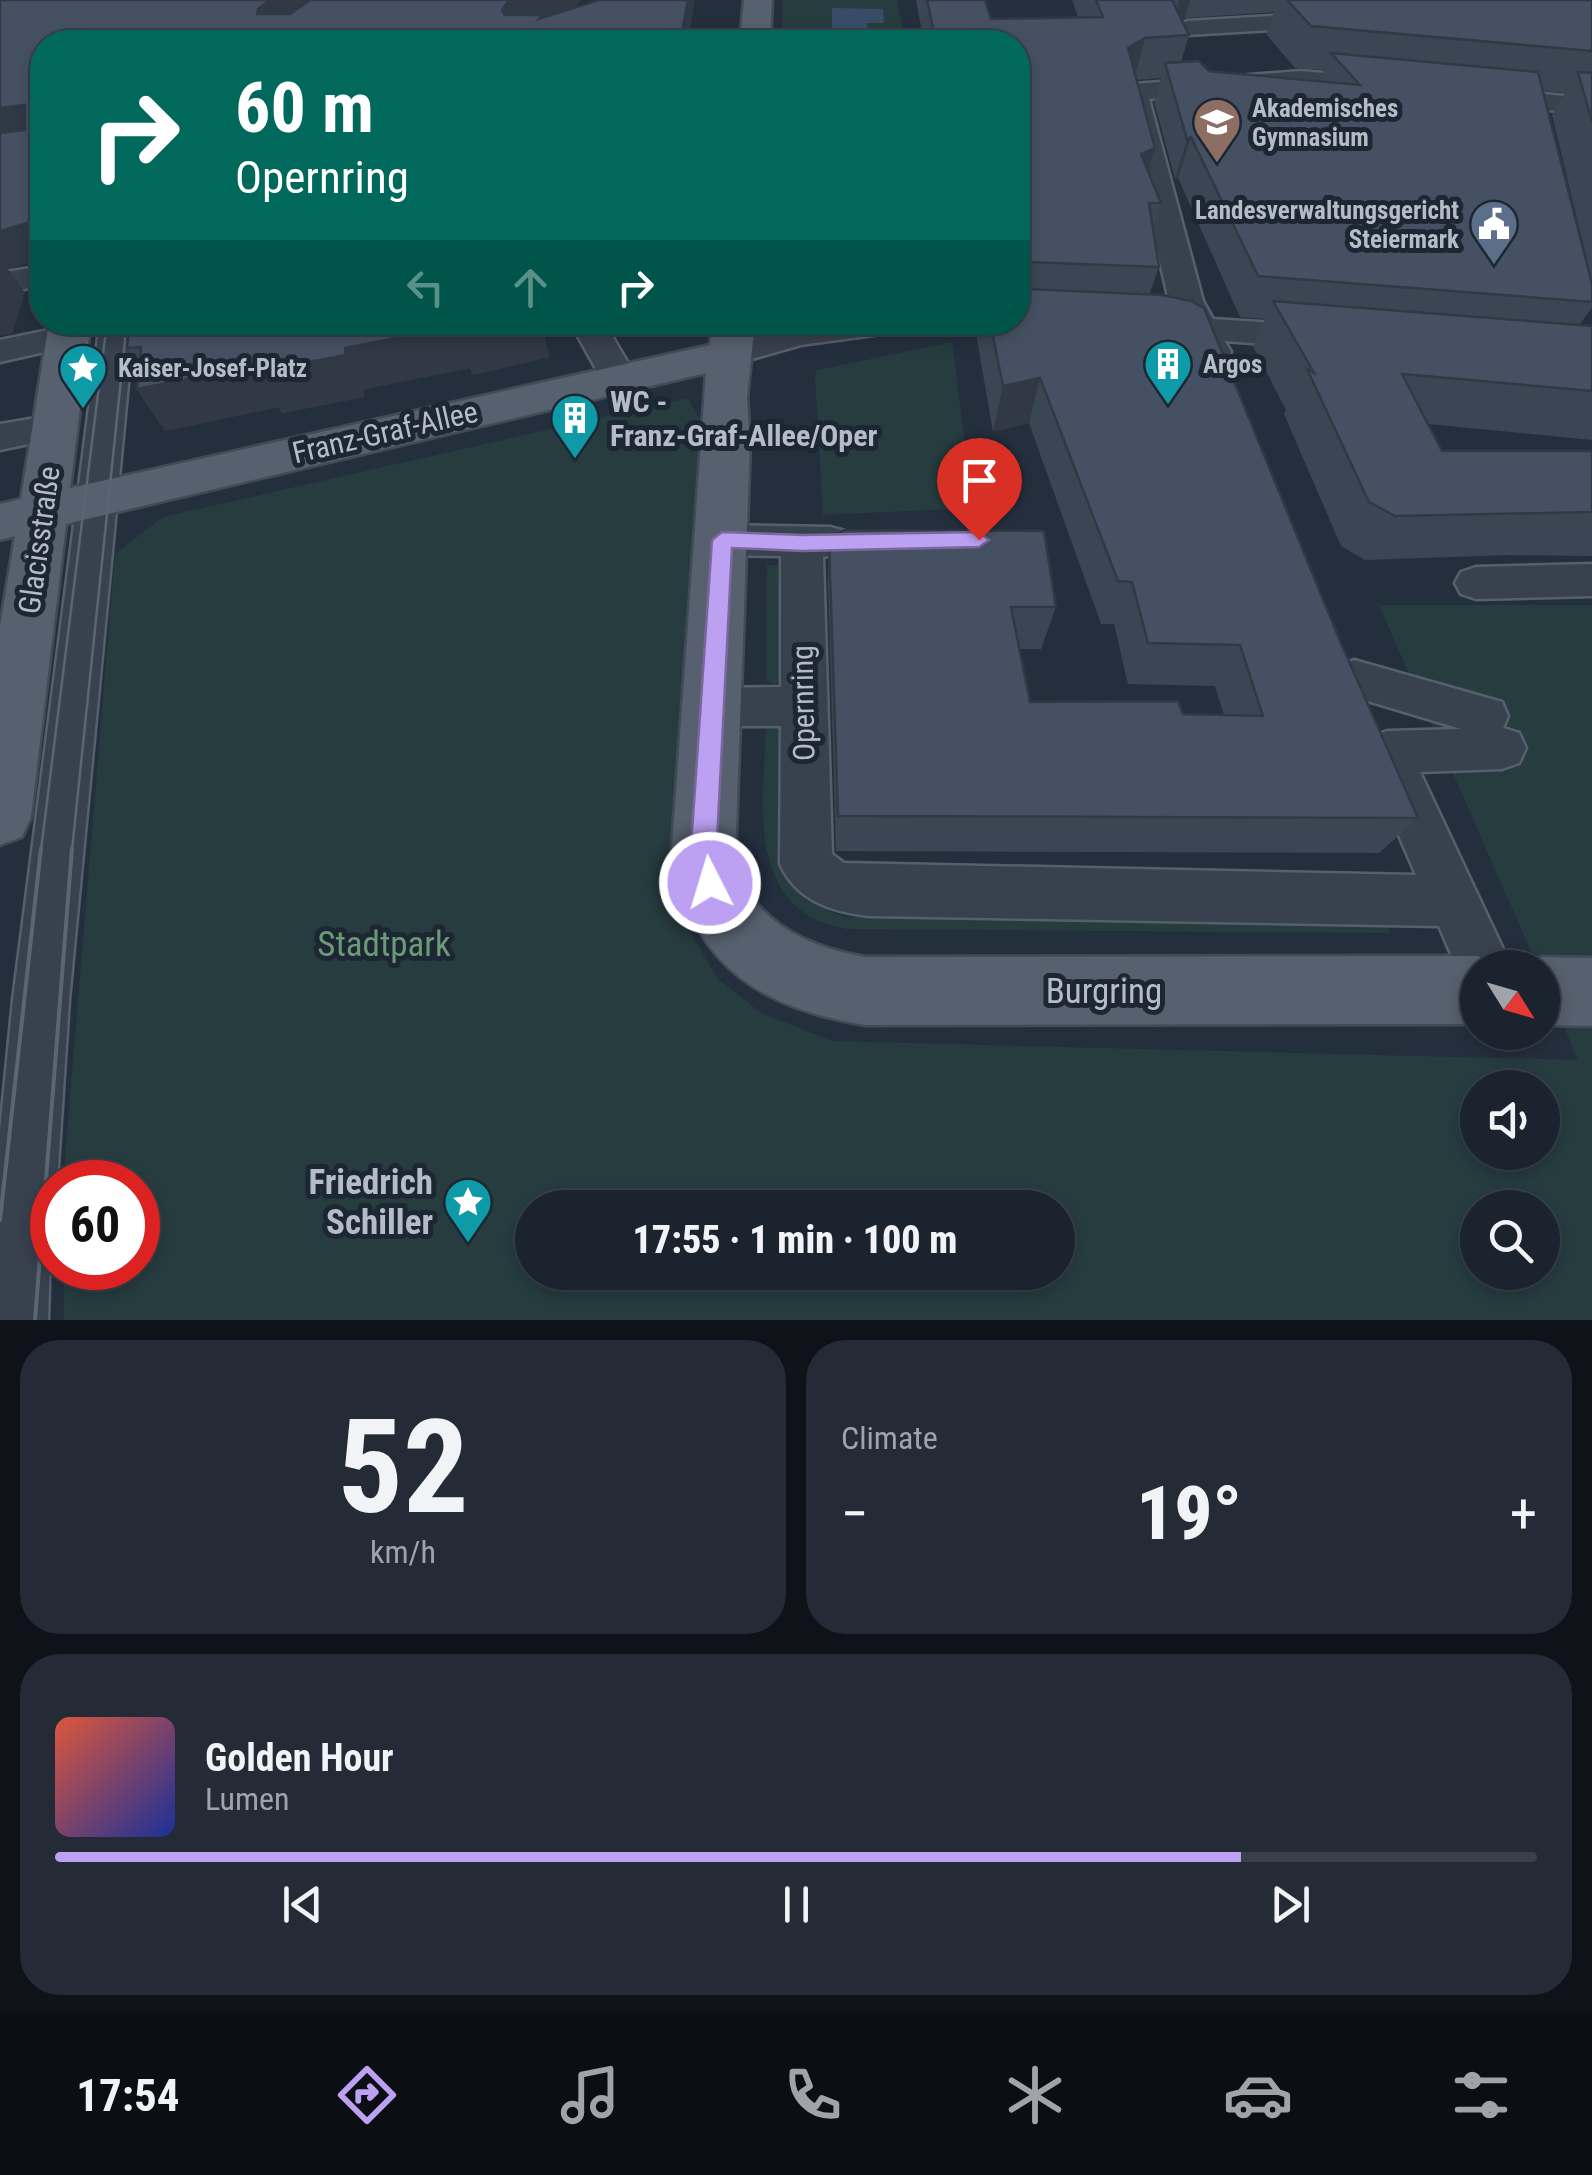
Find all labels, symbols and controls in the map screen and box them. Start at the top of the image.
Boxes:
text: 60 m [235,67,374,149]
icon: right [70,70,200,200]
place label: Akademisches Gymnasium [1252,94,1398,152]
school or university icon: Akademisches Gymnasium [1191,96,1243,164]
text: Opernring [235,151,409,204]
place label: Landesverwaltungsgericht Steiermark [1195,196,1459,254]
public building icon: Landesverwaltungsgericht Steiermark [1468,198,1520,266]
icon: left [398,260,453,315]
icon: ahead [503,260,558,315]
icon: right [608,260,663,315]
building icon: Argos [1142,338,1194,406]
place icon: Kaiser-Josef-Platz [57,342,109,410]
place label: Argos [1203,350,1262,379]
place label: Kaiser-Josef-Platz [118,354,307,383]
place label: WC - Franz-Graf-Allee/Oper [610,384,878,453]
building icon: WC - Franz-Graf-Allee/Oper [549,392,601,460]
street label: Franz-Graf-Allee [289,394,481,470]
pin [937,438,1022,541]
icon: arrive [952,453,1007,508]
street label: Glacisstraße [11,464,67,616]
street label: Opernring [784,645,822,761]
position arrow [658,831,762,935]
park label: Stadtpark [317,924,451,965]
north arrow [1460,950,1560,1050]
map controls [1460,950,1560,1290]
street label: Burgring [1046,971,1162,1012]
button: sound [1460,1070,1560,1170]
speed limit sign: 60 [30,1160,160,1290]
place label: Friedrich Schiller [309,1162,433,1243]
place icon: Friedrich Schiller [442,1176,494,1244]
button: search [1460,1190,1560,1290]
text: 17:55 · 1 min · 100 m [633,1218,957,1262]
text: 52 [337,1391,469,1544]
text: Climate [841,1419,938,1457]
text: 19° [1136,1469,1242,1557]
text: − [841,1482,869,1546]
text: + [1510,1482,1537,1546]
text: km/h [370,1533,436,1571]
text: Golden Hour [205,1736,394,1780]
text: Lumen [205,1780,290,1818]
icon: previous [275,1877,330,1932]
icon: pause [769,1877,824,1932]
icon: next [1263,1877,1318,1932]
icon: directions [332,2060,402,2130]
icon: music [555,2060,625,2130]
icon: phone [778,2060,848,2130]
icon: climate [1000,2060,1070,2130]
icon: car [1223,2060,1293,2130]
icon: filters [1446,2060,1516,2130]
text: 17:54 [76,2069,180,2122]

